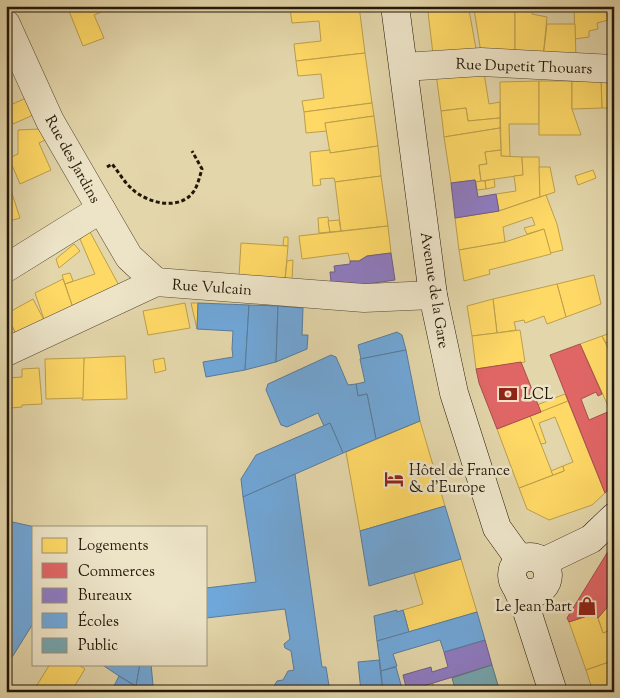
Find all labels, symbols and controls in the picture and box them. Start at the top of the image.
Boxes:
street label: Rue Dupetit Thouars [455,55,593,80]
street label: Rue des Jardins [39,112,105,208]
street label: Avenue de la Gare [414,230,453,350]
street label: Rue Vulcain [171,275,253,302]
bank icon: LCL [497,383,519,405]
place label: LCL [523,385,553,406]
place label: Hôtel de France & d'Europe [409,461,510,499]
hotel icon: Hôtel de France & d'Europe [383,468,405,490]
legend [32,526,208,666]
text: Logements [78,536,149,557]
text: Commerces [78,562,155,583]
text: Bureaux [78,586,132,607]
shop icon: Le Jean Bart [576,595,598,617]
place label: Le Jean Bart [496,597,572,618]
text: Écoles [78,611,119,633]
text: Public [78,636,118,657]

